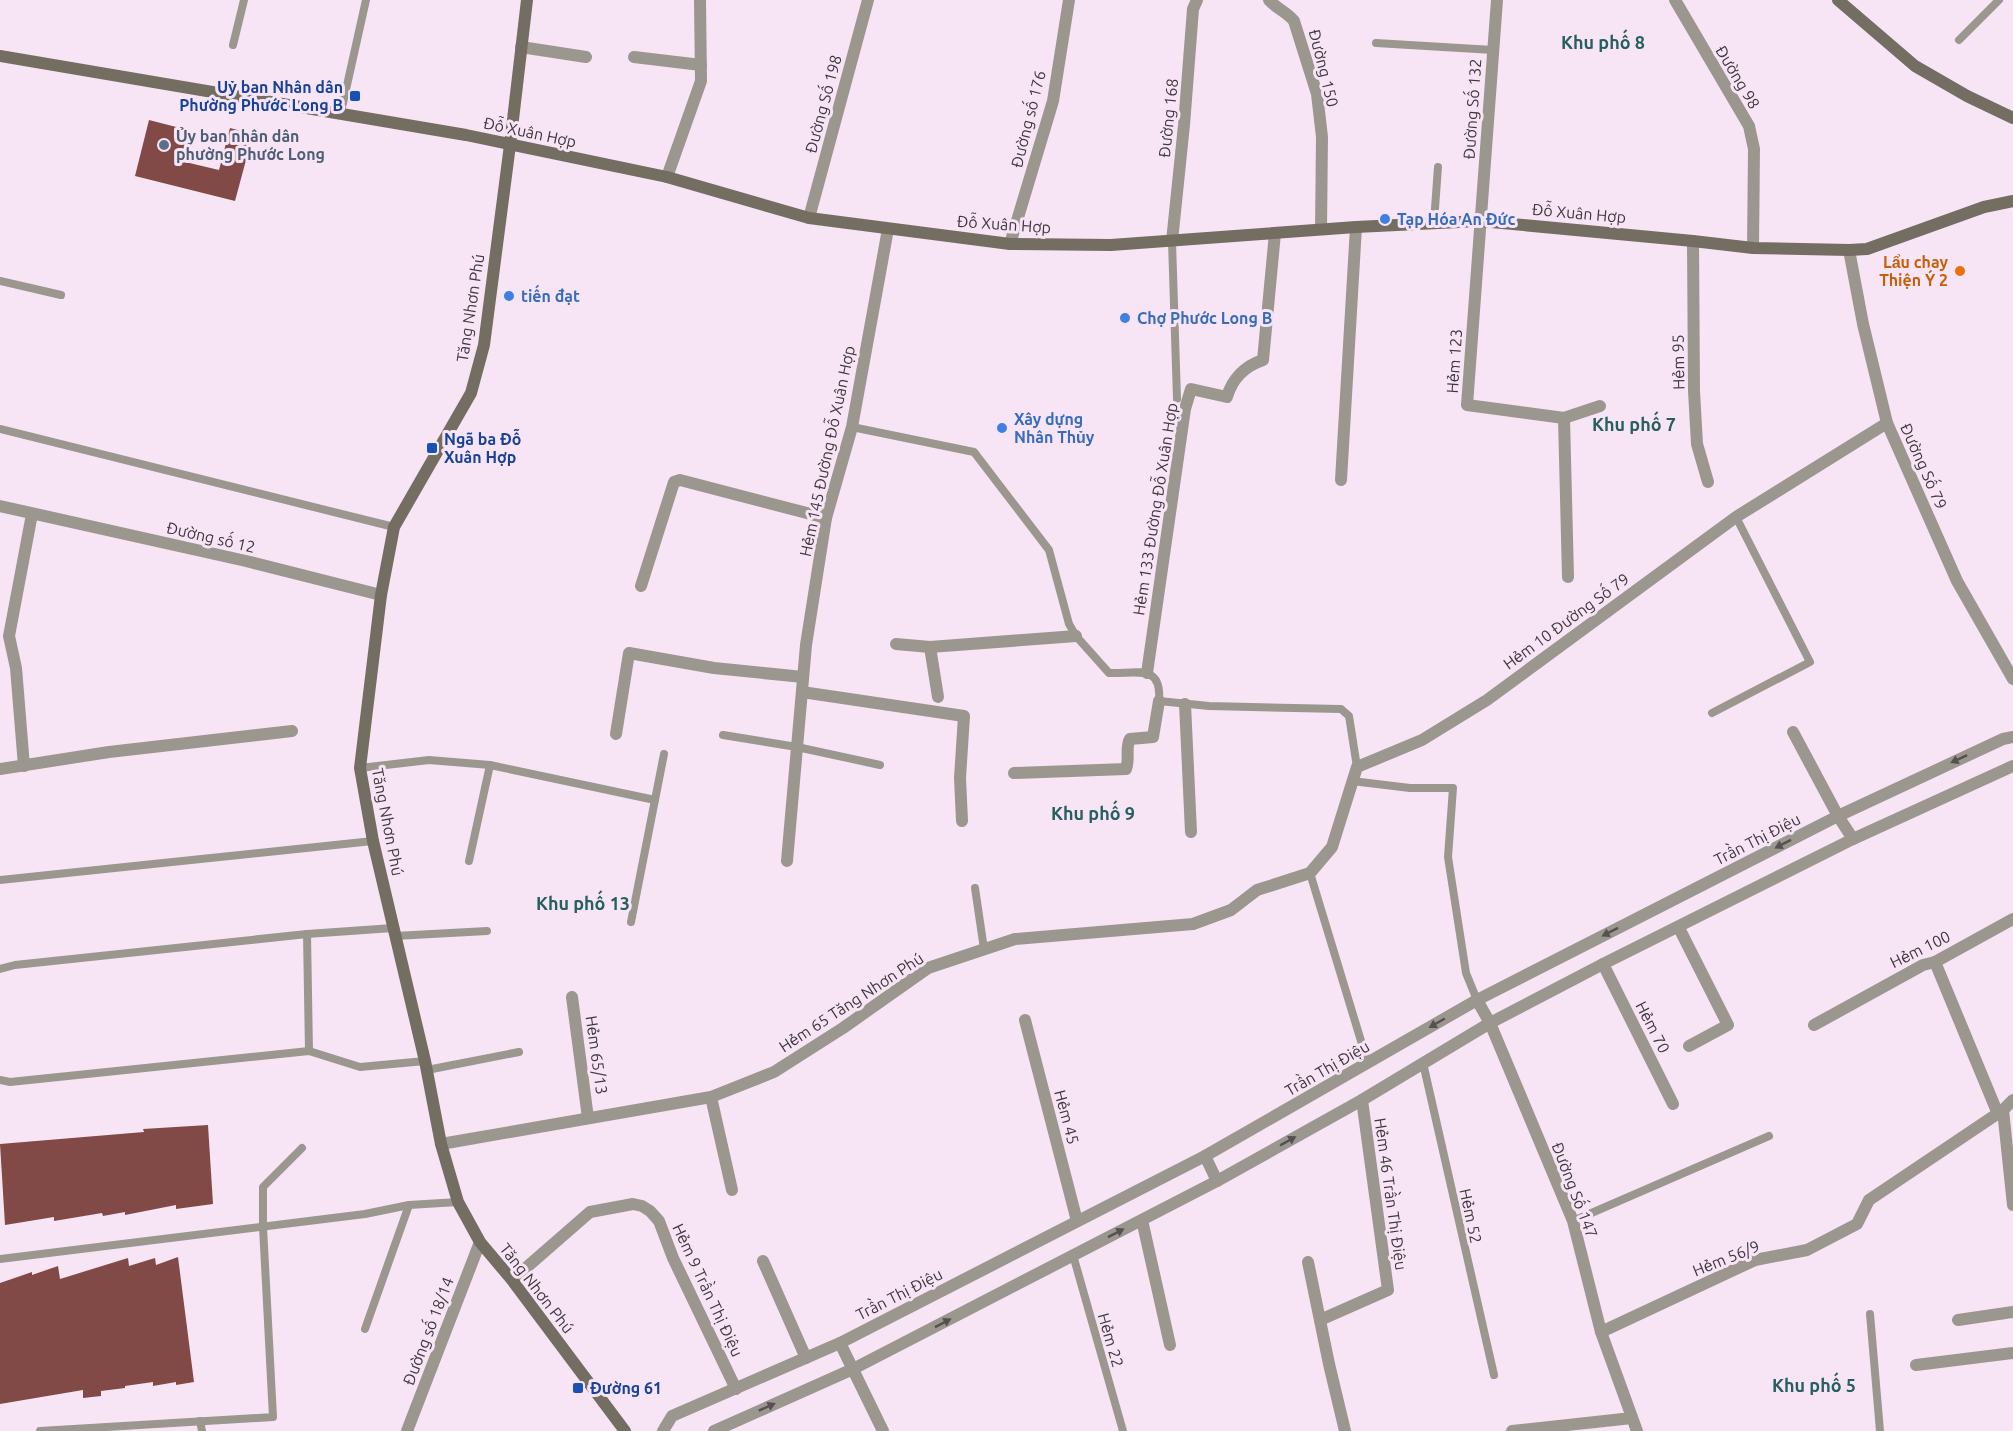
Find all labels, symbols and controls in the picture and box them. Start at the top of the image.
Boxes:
street label: Đường 150 [1306,27,1342,109]
district label: Khu phố 8 [1561,29,1645,52]
street label: Đường 98 [1712,42,1764,112]
street label: Đường Số 198 [798,52,845,155]
street label: Đường Số 132 [1457,58,1484,160]
street label: Đường số 176 [1004,68,1049,169]
place label: Uỷ ban Nhân dân Phường Phước Long B [179,78,343,114]
street label: Đường 168 [1155,78,1181,158]
marker: Uỷ ban Nhân dân Phường Phước Long B [348,89,362,103]
street label: Đỗ Xuân Hợp [482,111,579,151]
place label: Ủy ban nhân dân phường Phước Long [176,127,325,163]
marker: Ủy ban nhân dân phường Phước Long [157,138,171,152]
street label: Đỗ Xuân Hợp [1531,197,1627,226]
street label: Đỗ Xuân Hợp [956,209,1052,236]
place label: Tạp Hóa An Đức [1397,210,1515,228]
marker: Tạp Hóa An Đức [1378,212,1392,226]
street label: Tăng Nhơn Phú [453,253,487,363]
place label: Lẩu chay Thiện Ý 2 [1879,253,1949,289]
marker: Lẩu chay Thiện Ý 2 [1953,264,1967,278]
place label: tiến đạt [521,284,580,305]
marker: tiến đạt [502,289,516,303]
place label: Chợ Phước Long B [1137,309,1272,327]
marker: Chợ Phước Long B [1118,311,1132,325]
street label: Hẻm 123 [1443,328,1465,394]
street label: Hẻm 95 [1669,334,1687,390]
street label: Hẻm 145 Đường Đỗ Xuân Hợp [793,343,858,558]
street label: Hẻm 133 Đường Đỗ Xuân Hợp [1126,401,1181,617]
place label: Xây dựng Nhân Thủy [1014,410,1095,446]
district label: Khu phố 7 [1592,411,1676,434]
street label: Đường Số 79 [1897,419,1954,512]
marker: Xây dựng Nhân Thủy [995,421,1009,435]
place label: Ngã ba Đỗ Xuân Hợp [444,428,521,466]
marker: Ngã ba Đỗ Xuân Hợp [425,441,439,455]
street label: Đường số 12 [165,515,258,556]
street label: Hẻm 10 Đường Số 79 [1498,567,1632,673]
one-way arrow [1951,755,1968,764]
street label: Tăng Nhơn Phú [369,767,407,877]
district label: Khu phố 9 [1051,800,1135,823]
street label: Trần Thị Điệu [1710,807,1803,868]
one-way arrow [1775,839,1792,848]
district label: Khu phố 13 [536,890,630,913]
one-way arrow [1601,927,1618,937]
street label: Hẻm 100 [1887,927,1953,971]
street label: Hẻm 65 Tăng Nhơn Phú [775,949,927,1055]
street label: Hẻm 70 [1632,998,1674,1056]
street label: Hẻm 65/13 [583,1014,611,1096]
one-way arrow [1428,1018,1445,1028]
street label: Trần Thị Điệu [1280,1034,1372,1099]
street label: Hẻm 45 [1051,1088,1083,1146]
street label: Hẻm 46 Trần Thị Điệu [1371,1116,1414,1271]
one-way arrow [1280,1136,1296,1147]
street label: Đường Số 147 [1549,1139,1604,1240]
street label: Hẻm 52 [1456,1187,1486,1245]
street label: Hẻm 9 Trần Thị Điệu [669,1219,749,1359]
one-way arrow [1107,1229,1125,1239]
street label: Hẻm 56/9 [1690,1236,1762,1280]
street label: Tăng Nhơn Phú [496,1239,578,1337]
street label: Trần Thị Điệu [852,1262,945,1323]
street label: Đường số 18/14 [396,1273,457,1388]
street label: Hẻm 22 [1095,1311,1127,1369]
one-way arrow [934,1318,951,1327]
district label: Khu phố 5 [1772,1372,1856,1395]
place label: Đường 61 [590,1379,662,1397]
marker: Đường 61 [571,1381,585,1395]
one-way arrow [759,1402,777,1412]

